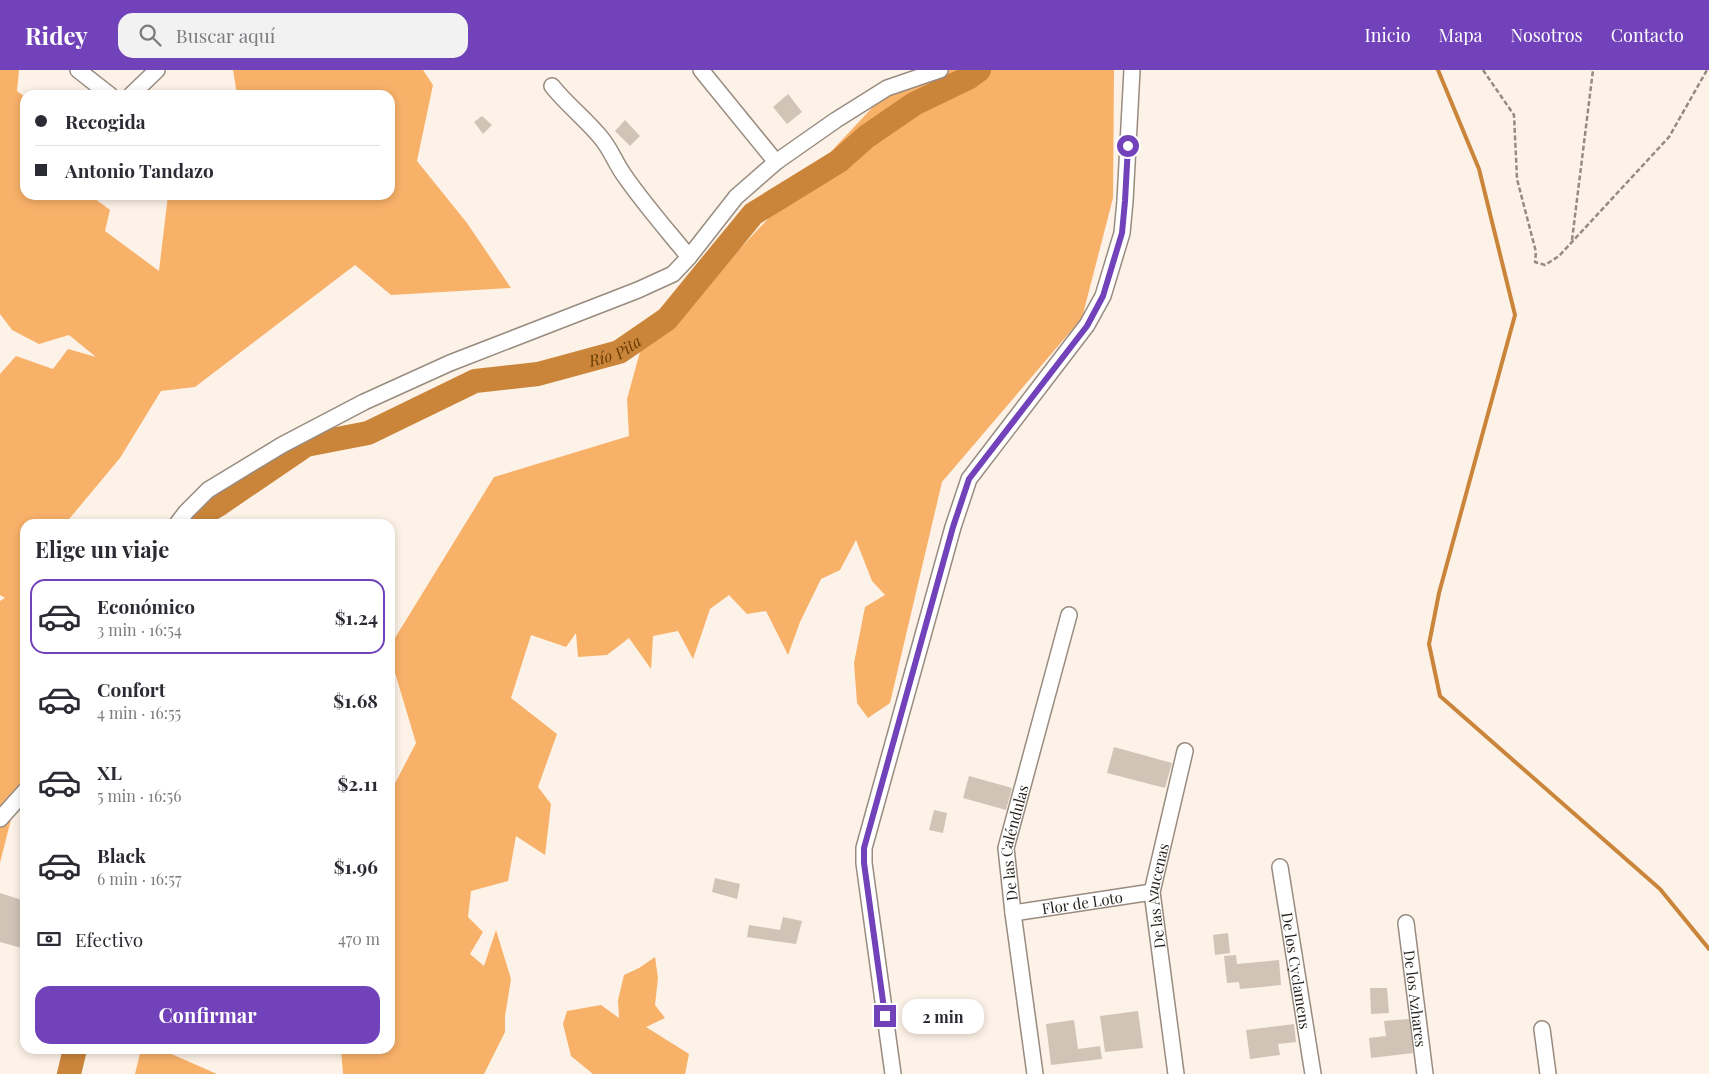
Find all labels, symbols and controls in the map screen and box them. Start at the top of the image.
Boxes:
search box [118,13,468,58]
text: Ridey [25,19,88,51]
icon: search [136,21,164,49]
text: Buscar aquí [176,22,275,48]
text: Inicio [1365,23,1411,47]
text: Mapa [1439,23,1483,47]
text: Nosotros [1511,23,1583,47]
text: Contacto [1611,23,1684,47]
text: Recogida [65,108,146,134]
route start [1117,135,1139,157]
text: Antonio Tandazo [65,157,214,183]
water label: Río Pita [585,330,645,371]
text: Elige un viaje [35,534,169,564]
text: Económico [97,593,195,619]
icon: car [37,594,82,639]
text: $1.24 [335,604,378,630]
text: 3 min · 16:54 [97,619,182,640]
text: Confort [97,676,165,702]
icon: car [37,677,82,722]
text: $1.68 [333,687,378,713]
text: 4 min · 16:55 [97,702,181,723]
text: XL [97,759,122,785]
icon: car [37,760,82,805]
text: $2.11 [337,770,378,796]
street label: De las Caléndulas [996,782,1033,902]
text: 5 min · 16:56 [97,785,181,806]
street label: De las Azucenas [1142,841,1173,950]
text: Black [97,842,146,868]
icon: car [37,843,82,888]
text: $1.96 [334,853,378,879]
text: 6 min · 16:57 [97,868,181,889]
street label: Flor de Loto [1040,887,1124,919]
street label: De los Cyclamens [1277,911,1316,1031]
icon: cash [35,925,63,953]
text: Efectivo [75,926,143,952]
text: 470 m [338,928,380,949]
street label: De los Azhares [1399,949,1432,1048]
button: Confirmar [35,986,380,1044]
callout: 2 min [902,998,985,1034]
route end [874,1005,896,1027]
text: 2 min [922,1006,964,1027]

